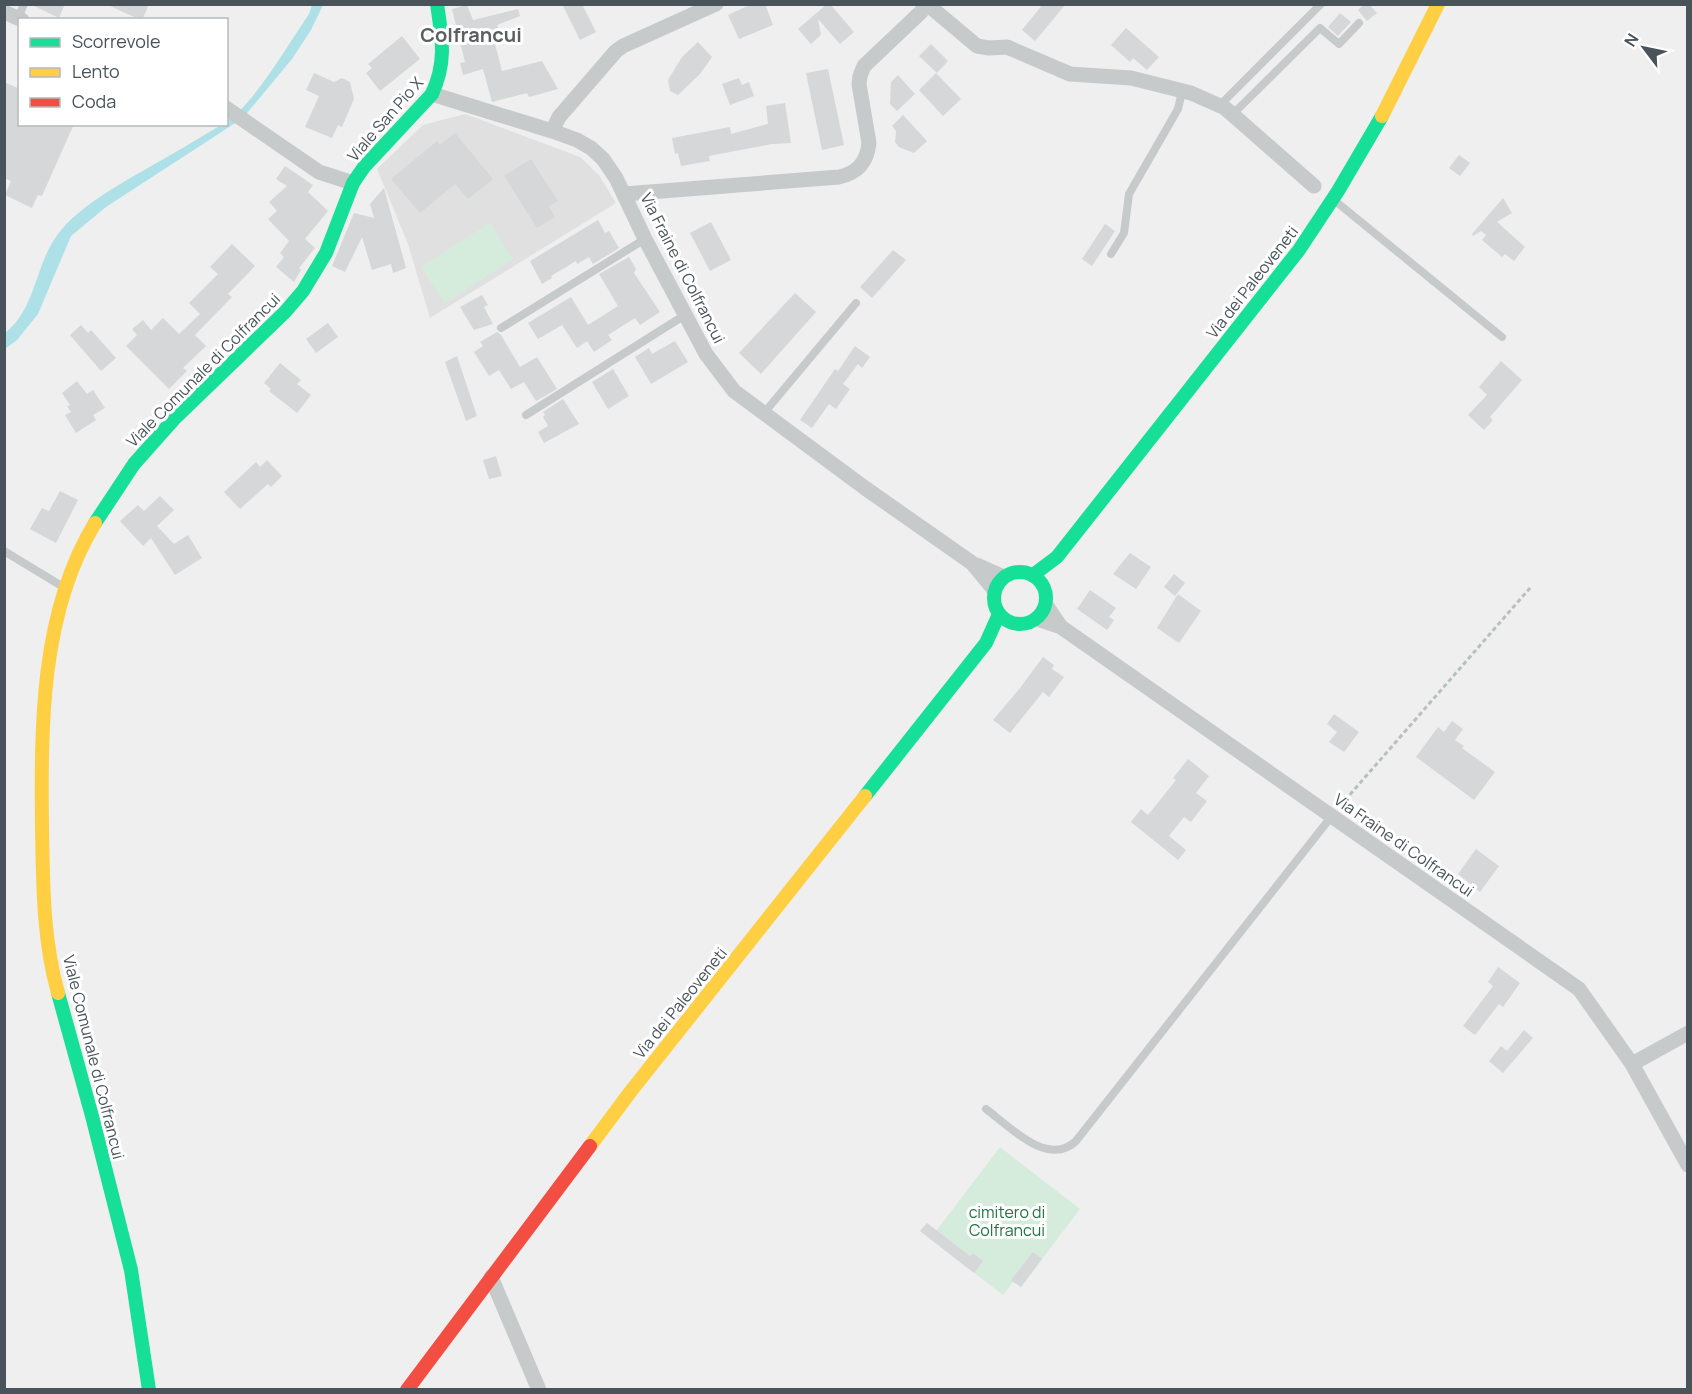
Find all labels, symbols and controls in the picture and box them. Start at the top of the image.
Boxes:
legend [18,18,228,126]
north arrow [1614,18,1674,78]
district label: Colfrancui [420,21,522,48]
text: Scorrevole [72,29,161,53]
text: N [1619,29,1644,51]
text: Lento [72,59,120,83]
street label: Viale San Pio X [342,72,428,166]
text: Coda [72,89,116,113]
street label: Via Fraine di Colfrancui [636,189,730,347]
street label: Via dei Paleoveneti [1201,221,1303,343]
street label: Viale Comunale di Colfrancui [121,288,285,452]
street label: Via Fraine di Colfrancui [1330,788,1478,902]
street label: Via dei Paleoveneti [628,943,732,1063]
street label: Viale Comunale di Colfrancui [58,953,130,1161]
park label: cimitero di Colfrancui [969,1201,1045,1241]

